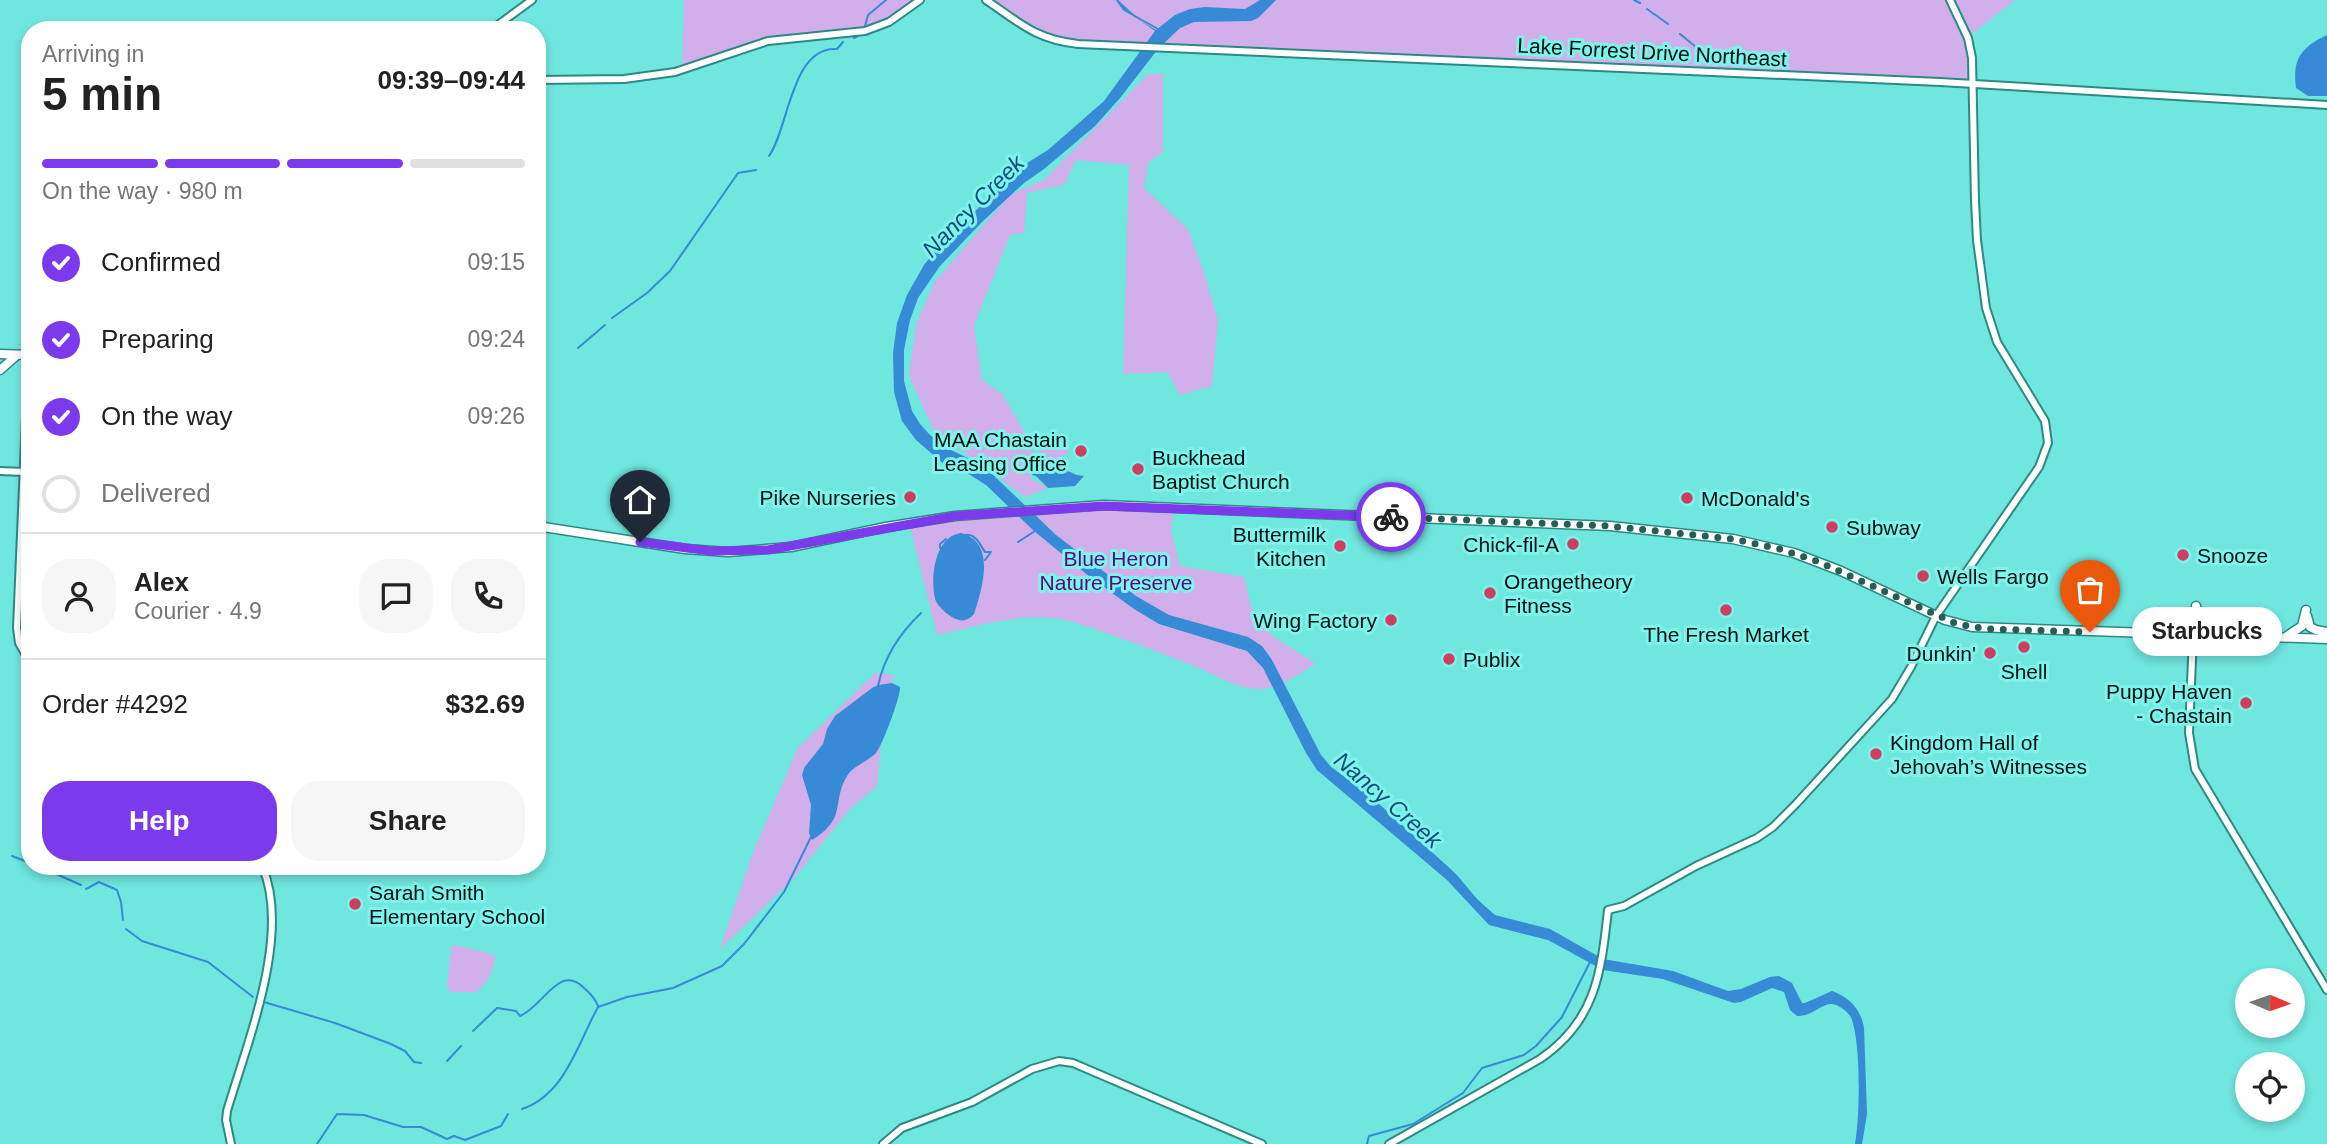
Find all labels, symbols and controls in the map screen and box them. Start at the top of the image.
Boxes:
street label: Lake Forrest Drive Northeast [1517,33,1787,71]
text: Arriving in [42,41,144,67]
text: 09:39–09:44 [378,65,525,95]
text: 5 min [42,68,162,120]
water label: Nancy Creek [917,149,1030,262]
text: On the way · 980 m [42,178,243,204]
icon: check [42,244,80,282]
text: Confirmed [101,247,221,277]
text: 09:15 [467,249,525,275]
icon: check [42,321,80,359]
text: Preparing [101,324,214,354]
text: 09:24 [467,326,525,352]
icon: check [42,398,80,436]
text: On the way [101,401,233,431]
text: 09:26 [467,403,525,429]
place label: MAA Chastain Leasing Office [933,428,1067,475]
marker: MAA Chastain Leasing Office [1073,443,1089,459]
place label: Buckhead Baptist Church [1152,446,1290,493]
marker: Buckhead Baptist Church [1130,461,1146,477]
pin [610,470,670,542]
text: Delivered [101,478,211,508]
icon: home [621,481,659,519]
courier [1356,482,1426,552]
place label: Pike Nurseries [759,486,896,509]
place label: McDonald's [1701,487,1810,510]
marker: Pike Nurseries [902,489,918,505]
marker: McDonald's [1679,490,1695,506]
icon: bike [1372,498,1410,536]
place label: Subway [1846,516,1921,539]
marker: Subway [1824,519,1840,535]
place label: Buttermilk Kitchen [1233,523,1326,570]
place label: Chick-fil-A [1463,533,1559,556]
marker: Chick-fil-A [1565,536,1581,552]
marker: Buttermilk Kitchen [1332,538,1348,554]
place label: Snooze [2197,544,2268,567]
park label: Blue Heron Nature Preserve [1040,547,1192,594]
marker: Snooze [2175,547,2191,563]
button: person [42,559,116,633]
button: chat [359,559,433,633]
button: phone [451,559,525,633]
pin [2060,560,2120,632]
place label: Wells Fargo [1937,565,2049,588]
text: Alex [134,567,189,597]
marker: Wells Fargo [1915,568,1931,584]
place label: Orangetheory Fitness [1504,570,1633,617]
icon: bag [2071,571,2109,609]
marker: Orangetheory Fitness [1482,585,1498,601]
text: Courier · 4.9 [134,598,262,624]
marker: The Fresh Market [1718,602,1734,618]
callout: Starbucks [2132,608,2282,656]
place label: Wing Factory [1253,609,1377,632]
marker: Wing Factory [1383,612,1399,628]
text: Starbucks [2151,618,2263,644]
place label: The Fresh Market [1643,623,1809,646]
marker: Shell [2016,639,2032,655]
place label: Dunkin' [1907,642,1976,665]
marker: Dunkin' [1982,645,1998,661]
place label: Publix [1463,648,1521,671]
marker: Publix [1441,651,1457,667]
place label: Shell [2001,660,2047,683]
place label: Puppy Haven - Chastain [2106,680,2232,727]
text: Order #4292 [42,689,188,719]
text: $32.69 [445,689,525,719]
marker: Puppy Haven - Chastain [2238,695,2254,711]
place label: Kingdom Hall of Jehovah’s Witnesses [1890,731,2087,778]
marker: Kingdom Hall of Jehovah’s Witnesses [1868,746,1884,762]
water label: Nancy Creek [1329,747,1448,854]
button: Help [42,781,277,861]
button: Share [291,781,525,861]
place label: Sarah Smith Elementary School [369,881,545,928]
marker: Sarah Smith Elementary School [347,896,363,912]
north arrow [2235,968,2305,1038]
map controls [2235,968,2305,1122]
button: locate [2235,1052,2305,1122]

